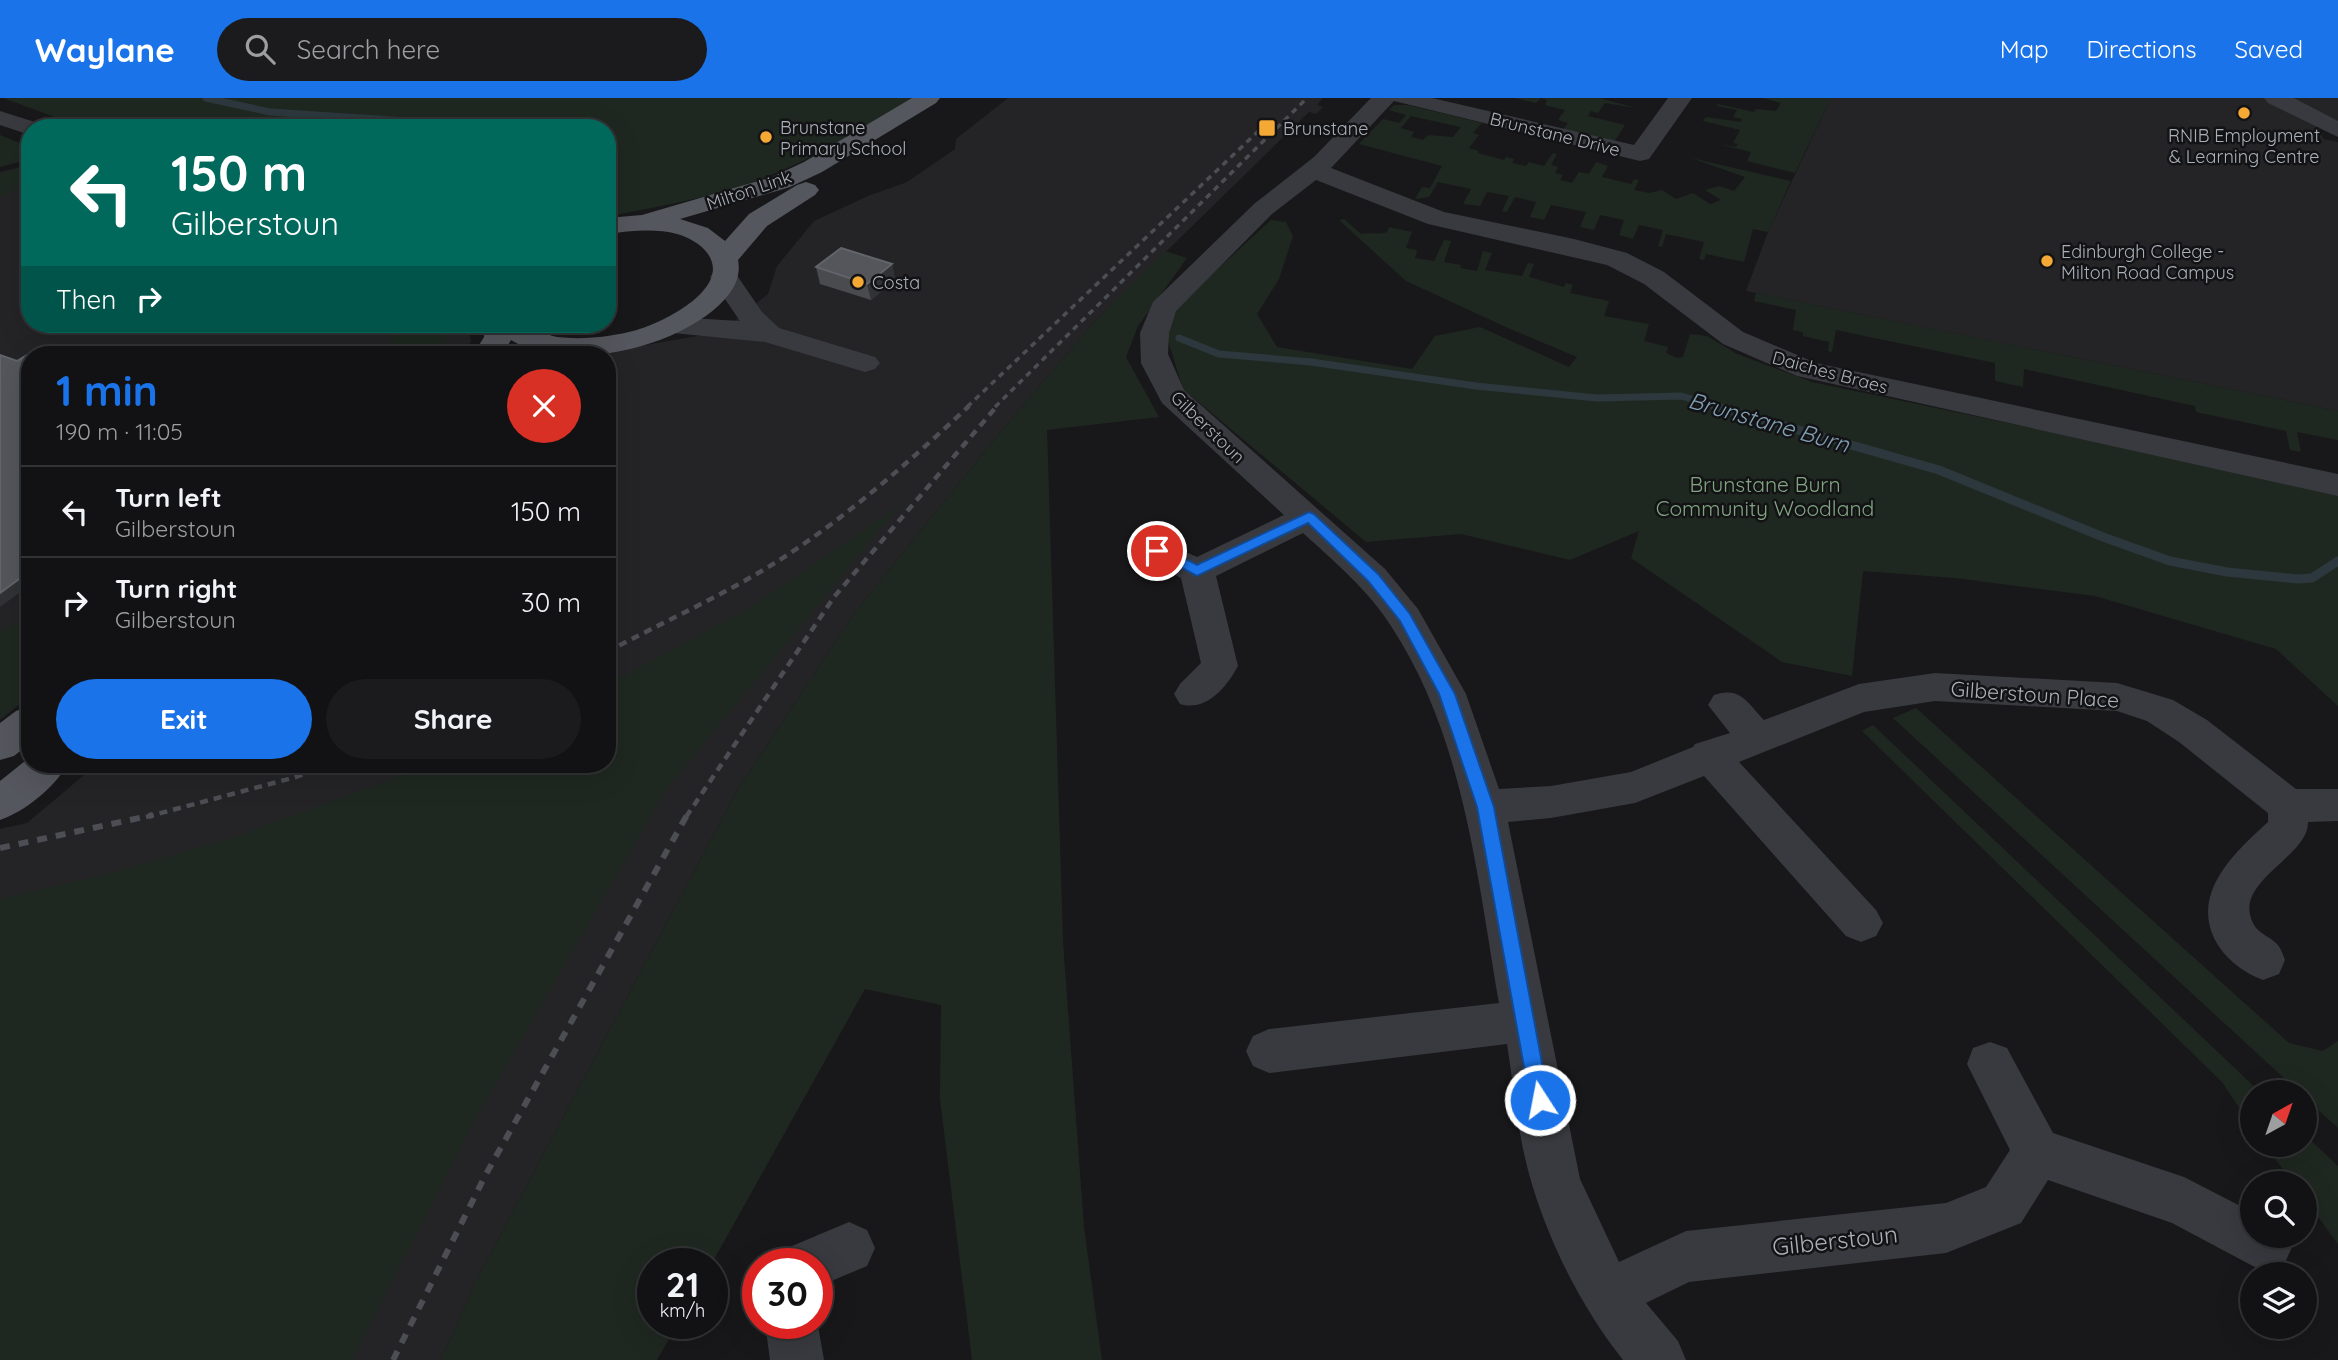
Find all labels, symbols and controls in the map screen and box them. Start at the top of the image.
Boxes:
search box [217,18,707,81]
text: Waylane [35,29,175,70]
icon: search [241,30,279,68]
text: Search here [297,33,440,66]
text: Map [2000,34,2049,64]
text: Directions [2087,34,2197,64]
text: Saved [2235,34,2303,64]
marker: RNIB Employment & Learning Centre [2236,105,2252,121]
street label: Brunstane Drive [1487,107,1623,161]
place label: Brunstane Primary School [780,116,906,160]
place label: Brunstane [1283,117,1368,140]
marker: Brunstane [1257,118,1277,138]
place label: RNIB Employment & Learning Centre [2168,124,2320,168]
marker: Brunstane Primary School [758,129,774,145]
text: 150 m [171,142,307,203]
icon: left [56,147,147,238]
street label: Milton Link [703,165,795,215]
text: Gilberstoun [171,203,339,243]
place label: Edinburgh College - Milton Road Campus [2061,240,2234,284]
marker: Edinburgh College - Milton Road Campus [2039,253,2055,269]
place label: Costa [872,271,920,294]
marker: Costa [850,274,866,290]
icon: right [130,280,168,318]
text: Then [56,283,116,316]
street label: Daiches Braes [1770,346,1890,398]
text: 1 min [56,364,158,417]
button: close [507,369,581,443]
water label: Brunstane Burn [1685,385,1853,459]
street label: Gilberstoun [1166,386,1250,468]
text: 190 m · 11:05 [56,417,183,446]
park label: Brunstane Burn Community Woodland [1656,471,1874,521]
text: Turn left [115,481,222,514]
icon: left [56,493,94,531]
text: 150 m [511,495,581,528]
text: Gilberstoun [115,514,236,543]
pin [1127,521,1187,581]
icon: arrive [1138,532,1176,570]
text: Turn right [115,572,237,605]
icon: right [56,584,94,622]
text: 30 m [521,586,581,619]
text: Gilberstoun [115,605,236,634]
street label: Gilberstoun Place [1950,675,2120,713]
button: Exit [56,679,312,759]
button: Share [326,679,581,759]
position arrow [1503,1063,1577,1137]
north arrow [2240,1080,2317,1157]
map controls [2240,1080,2317,1339]
button: search [2240,1171,2317,1248]
street label: Gilberstoun [1771,1218,1899,1262]
speed limit sign: 30 [742,1248,833,1339]
text: 21 [666,1262,699,1306]
button: layers [2240,1262,2317,1339]
text: km/h [660,1299,705,1322]

